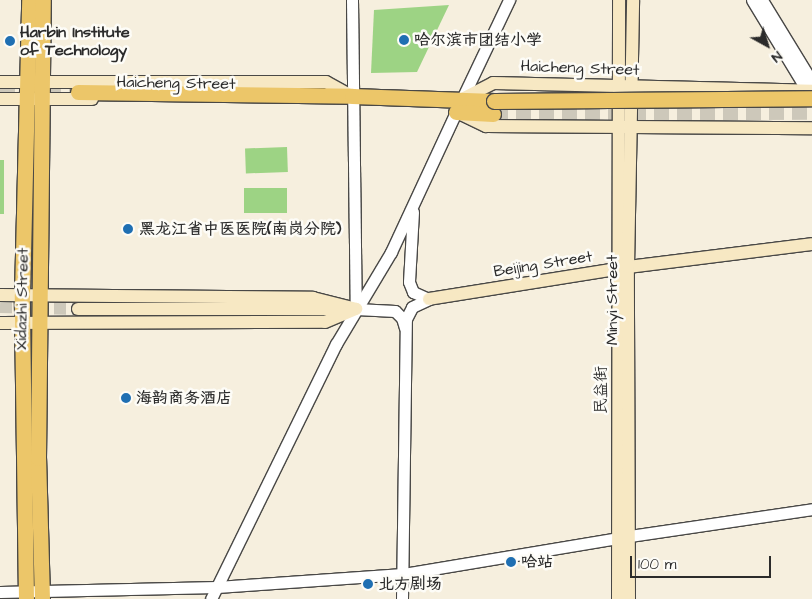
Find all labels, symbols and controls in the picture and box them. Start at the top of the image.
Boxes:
north arrow [742,20,792,70]
place label: Harbin Institute of Technology [20,22,130,60]
place label: 哈尔滨市团结小学 [414,30,542,50]
marker: 哈尔滨市团结小学 [398,34,410,46]
marker: Harbin Institute of Technology [4,35,16,47]
text: N [767,46,786,67]
street label: Haicheng Street [520,56,640,80]
street label: Haicheng Street [116,72,236,94]
place label: 黑龙江省中医医院(南岗分院) [139,219,341,239]
marker: 黑龙江省中医医院(南岗分院) [121,222,135,236]
street label: Beijing Street [492,247,594,281]
street label: Xidazhi Street [12,248,32,350]
street label: Minyi Street [602,255,622,345]
street label: 民益街 [591,366,611,414]
place label: 海韵商务酒店 [136,388,232,408]
marker: 海韵商务酒店 [120,392,132,404]
scale bar [632,546,773,578]
place label: 哈站 [521,552,553,572]
text: 100 m [638,554,677,575]
marker: 哈站 [505,556,517,568]
place label: 北方剧场 [378,574,442,594]
marker: 北方剧场 [362,578,374,590]

